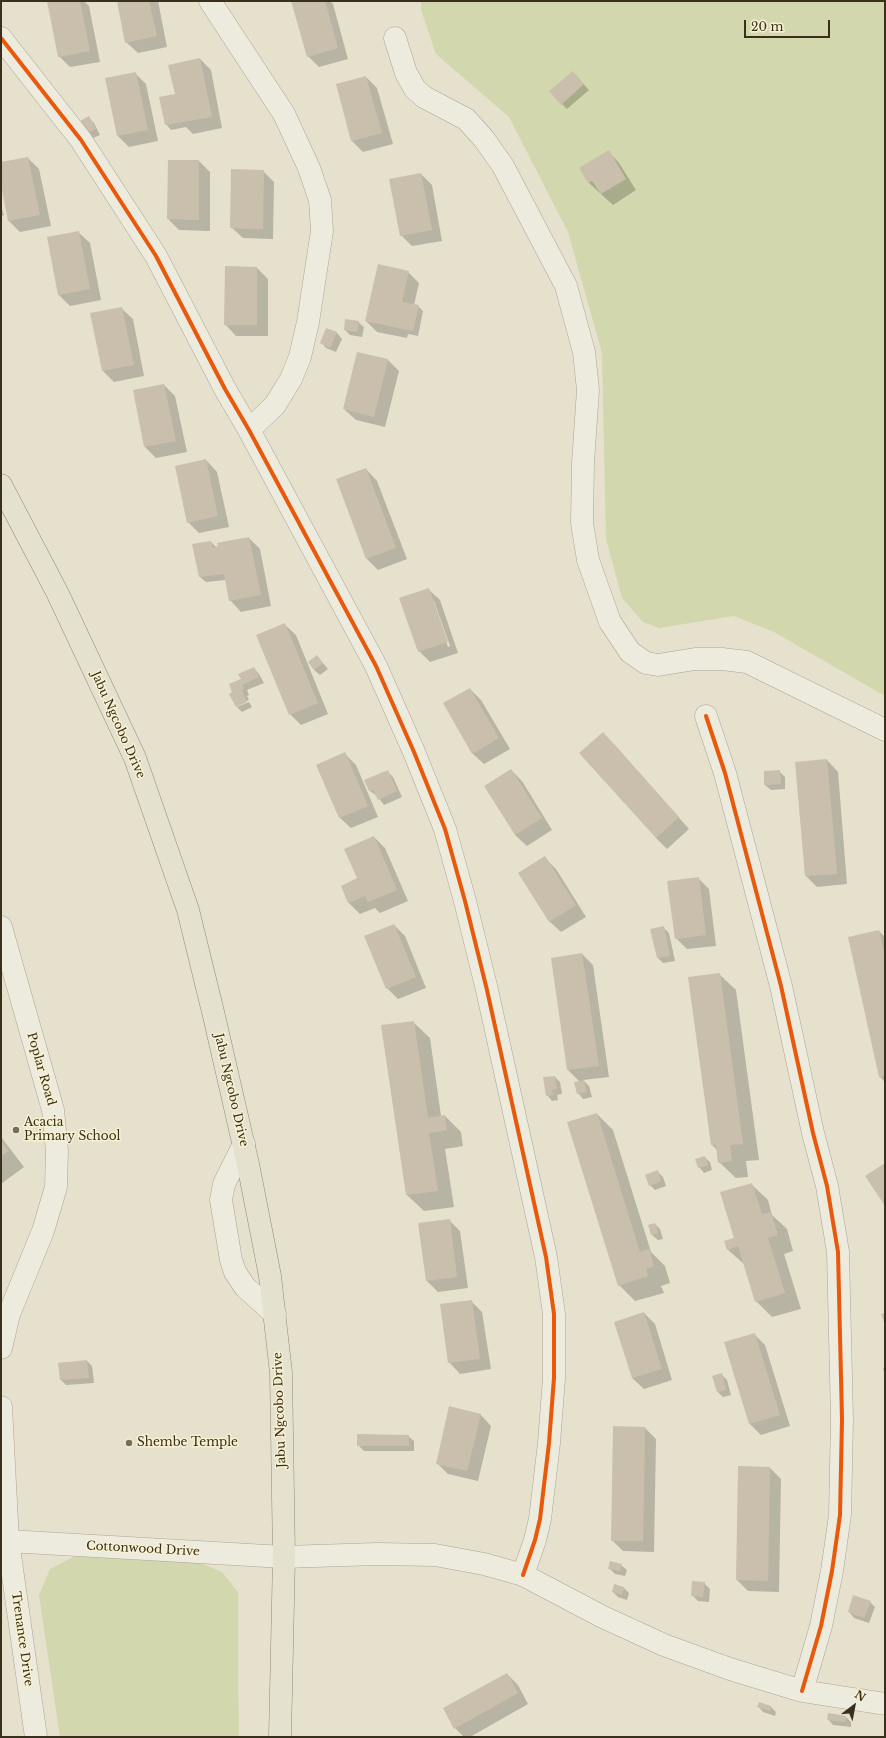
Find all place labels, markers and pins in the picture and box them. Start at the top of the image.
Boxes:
place label: Acacia Primary School [24,1116,120,1144]
marker: Acacia Primary School [11,1125,21,1135]
place label: Shembe Temple [137,1436,238,1450]
marker: Shembe Temple [124,1438,134,1448]

